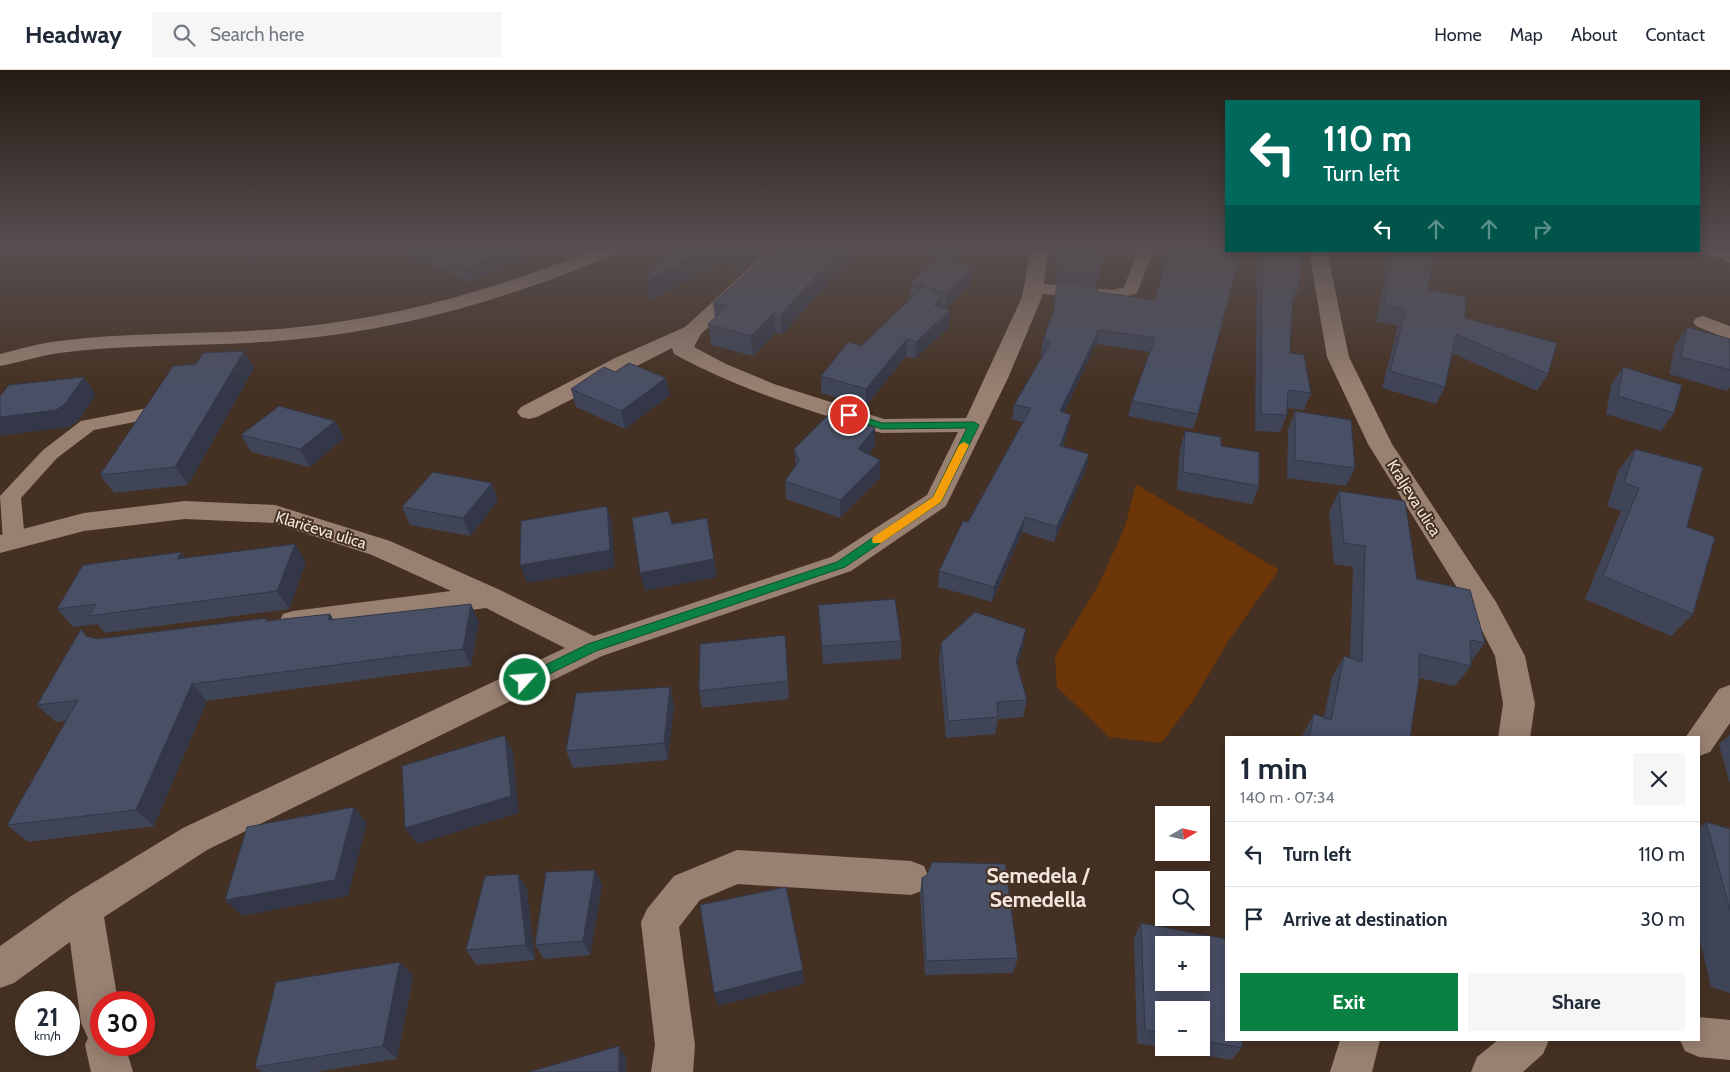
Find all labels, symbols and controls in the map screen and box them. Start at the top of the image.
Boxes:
search box [152,12,502,57]
text: Headway [25,20,122,49]
icon: search [170,21,198,49]
text: Search here [210,23,304,46]
text: Home [1434,24,1482,46]
text: Map [1510,24,1543,46]
text: About [1571,24,1617,46]
text: Contact [1645,24,1705,46]
text: 110 m [1323,117,1412,160]
icon: left [1240,120,1305,185]
text: Turn left [1323,160,1400,187]
icon: left [1369,215,1397,243]
icon: ahead [1422,215,1450,243]
icon: ahead [1475,215,1503,243]
icon: right [1528,215,1556,243]
pin [828,394,870,436]
icon: arrive [835,401,863,429]
street label: Kraljeva ulica [1383,456,1445,540]
street label: Klaričeva ulica [273,507,369,553]
position arrow [498,653,550,705]
text: 1 min [1240,750,1308,787]
button: close [1633,753,1685,805]
text: 140 m · 07:34 [1240,788,1335,807]
north arrow [1155,806,1210,861]
map controls [1155,806,1210,1056]
icon: left [1240,840,1268,868]
text: Turn left [1283,843,1351,866]
text: 110 m [1638,843,1685,866]
district label: Semedela / Semedella [986,863,1091,912]
button: search [1155,871,1210,926]
icon: arrive [1240,905,1268,933]
text: Arrive at destination [1283,908,1447,931]
text: 30 m [1641,908,1685,931]
button: + [1155,936,1210,991]
button: Exit [1240,973,1458,1031]
button: Share [1468,973,1685,1031]
speed limit sign: 30 [90,991,155,1056]
button: − [1155,1001,1210,1056]
text: 21 [36,1002,59,1032]
text: km/h [34,1028,61,1043]

